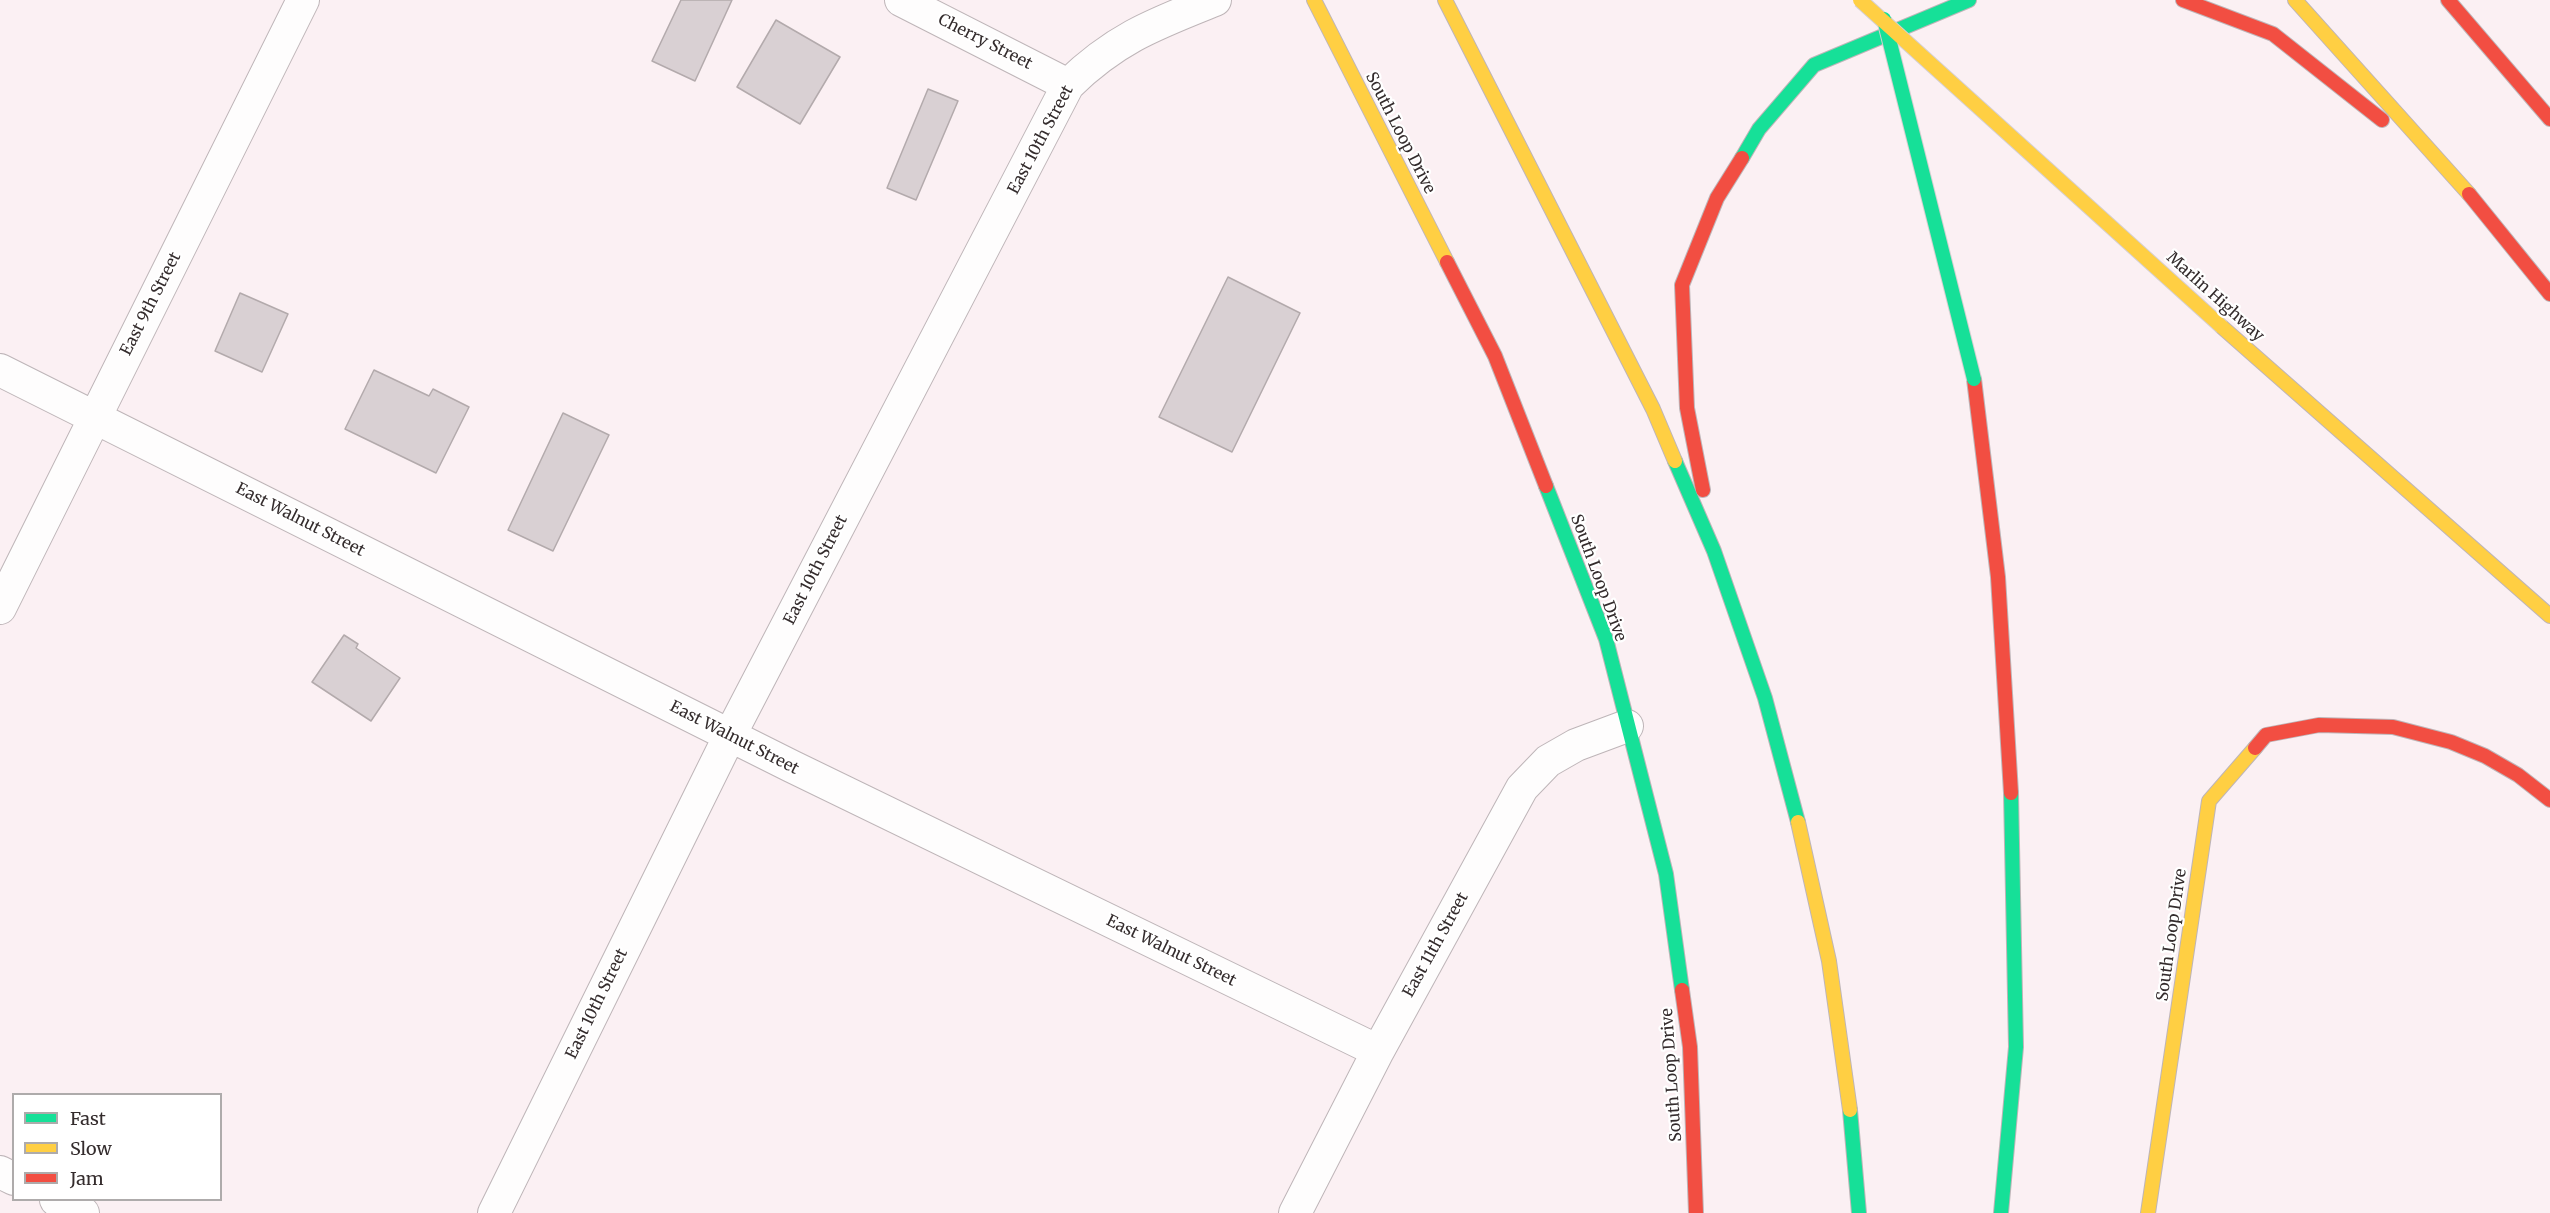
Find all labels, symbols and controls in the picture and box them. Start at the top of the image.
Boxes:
street label: Cherry Street [935,10,1035,74]
street label: South Loop Drive [1361,69,1439,197]
street label: East 10th Street [1004,82,1078,198]
street label: Marlin Highway [2162,248,2268,346]
street label: East 9th Street [117,249,185,359]
street label: East Walnut Street [232,479,368,561]
street label: East 10th Street [780,512,852,628]
street label: South Loop Drive [1566,512,1630,644]
street label: East Walnut Street [666,697,802,779]
street label: South Loop Drive [2153,867,2191,1003]
street label: East 11th Street [1399,889,1473,1001]
street label: East Walnut Street [1103,911,1239,991]
street label: East 10th Street [562,946,632,1062]
street label: South Loop Drive [1658,1008,1686,1142]
legend [12,1093,222,1201]
text: Fast [70,1107,106,1130]
text: Slow [70,1137,112,1160]
text: Jam [70,1167,104,1190]

